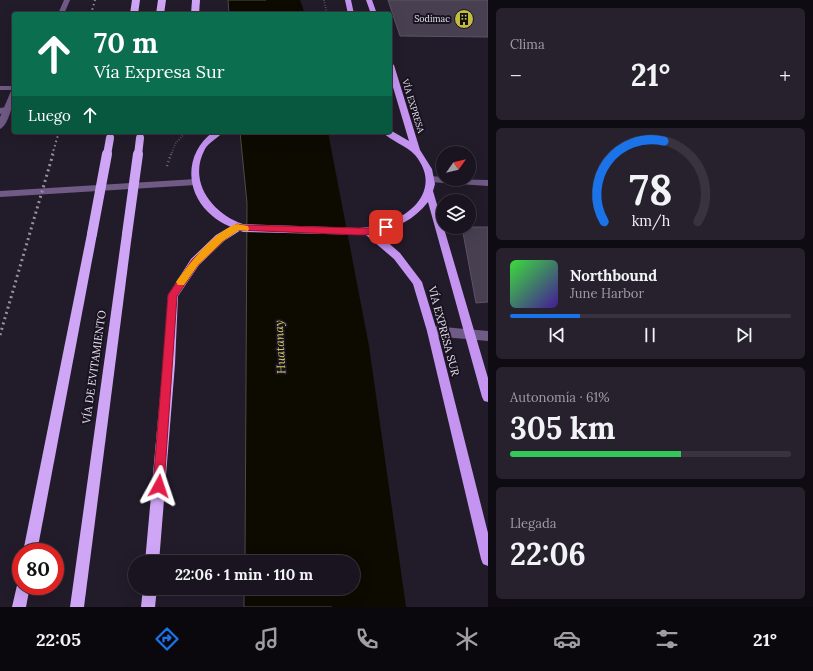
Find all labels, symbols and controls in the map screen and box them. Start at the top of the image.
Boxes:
building icon: Sodimac [453,8,475,30]
place label: Sodimac [414,13,450,24]
text: 70 m [94,25,158,61]
icon: ahead [28,28,80,80]
text: Clima [510,36,545,53]
text: 21° [631,56,670,94]
text: Vía Expresa Sur [94,60,224,83]
text: − [510,61,522,89]
text: + [779,61,791,89]
street label: VÍA EXPRESA [400,77,427,134]
icon: ahead [79,104,101,126]
text: Luego [28,106,71,125]
north arrow [436,146,476,186]
map controls [436,146,476,234]
text: 78 [629,162,672,215]
button: layers [436,194,476,234]
pin [369,210,403,244]
text: km/h [631,211,670,230]
icon: arrive [375,216,397,238]
text: Northbound [570,266,657,285]
street label: VÍA EXPRESA SUR [425,284,463,378]
text: June Harbor [570,285,644,302]
street label: VÍA DE EVITAMIENTO [79,309,109,426]
water label: Huatanay [271,320,288,374]
icon: previous [546,324,568,346]
icon: pause [639,324,661,346]
icon: next [733,324,755,346]
text: Autonomía · 61% [510,389,610,406]
text: 305 km [510,409,615,447]
position arrow [138,465,180,507]
text: Llegada [510,515,556,532]
text: 22:06 [510,535,586,573]
speed limit sign: 80 [12,543,64,595]
text: 22:06 · 1 min · 110 m [175,565,313,584]
icon: directions [153,625,181,653]
icon: music [253,625,281,653]
icon: phone [353,625,381,653]
icon: climate [453,625,481,653]
icon: car [553,625,581,653]
icon: filters [653,625,681,653]
text: 22:05 [36,628,81,651]
text: 21° [753,628,777,651]

